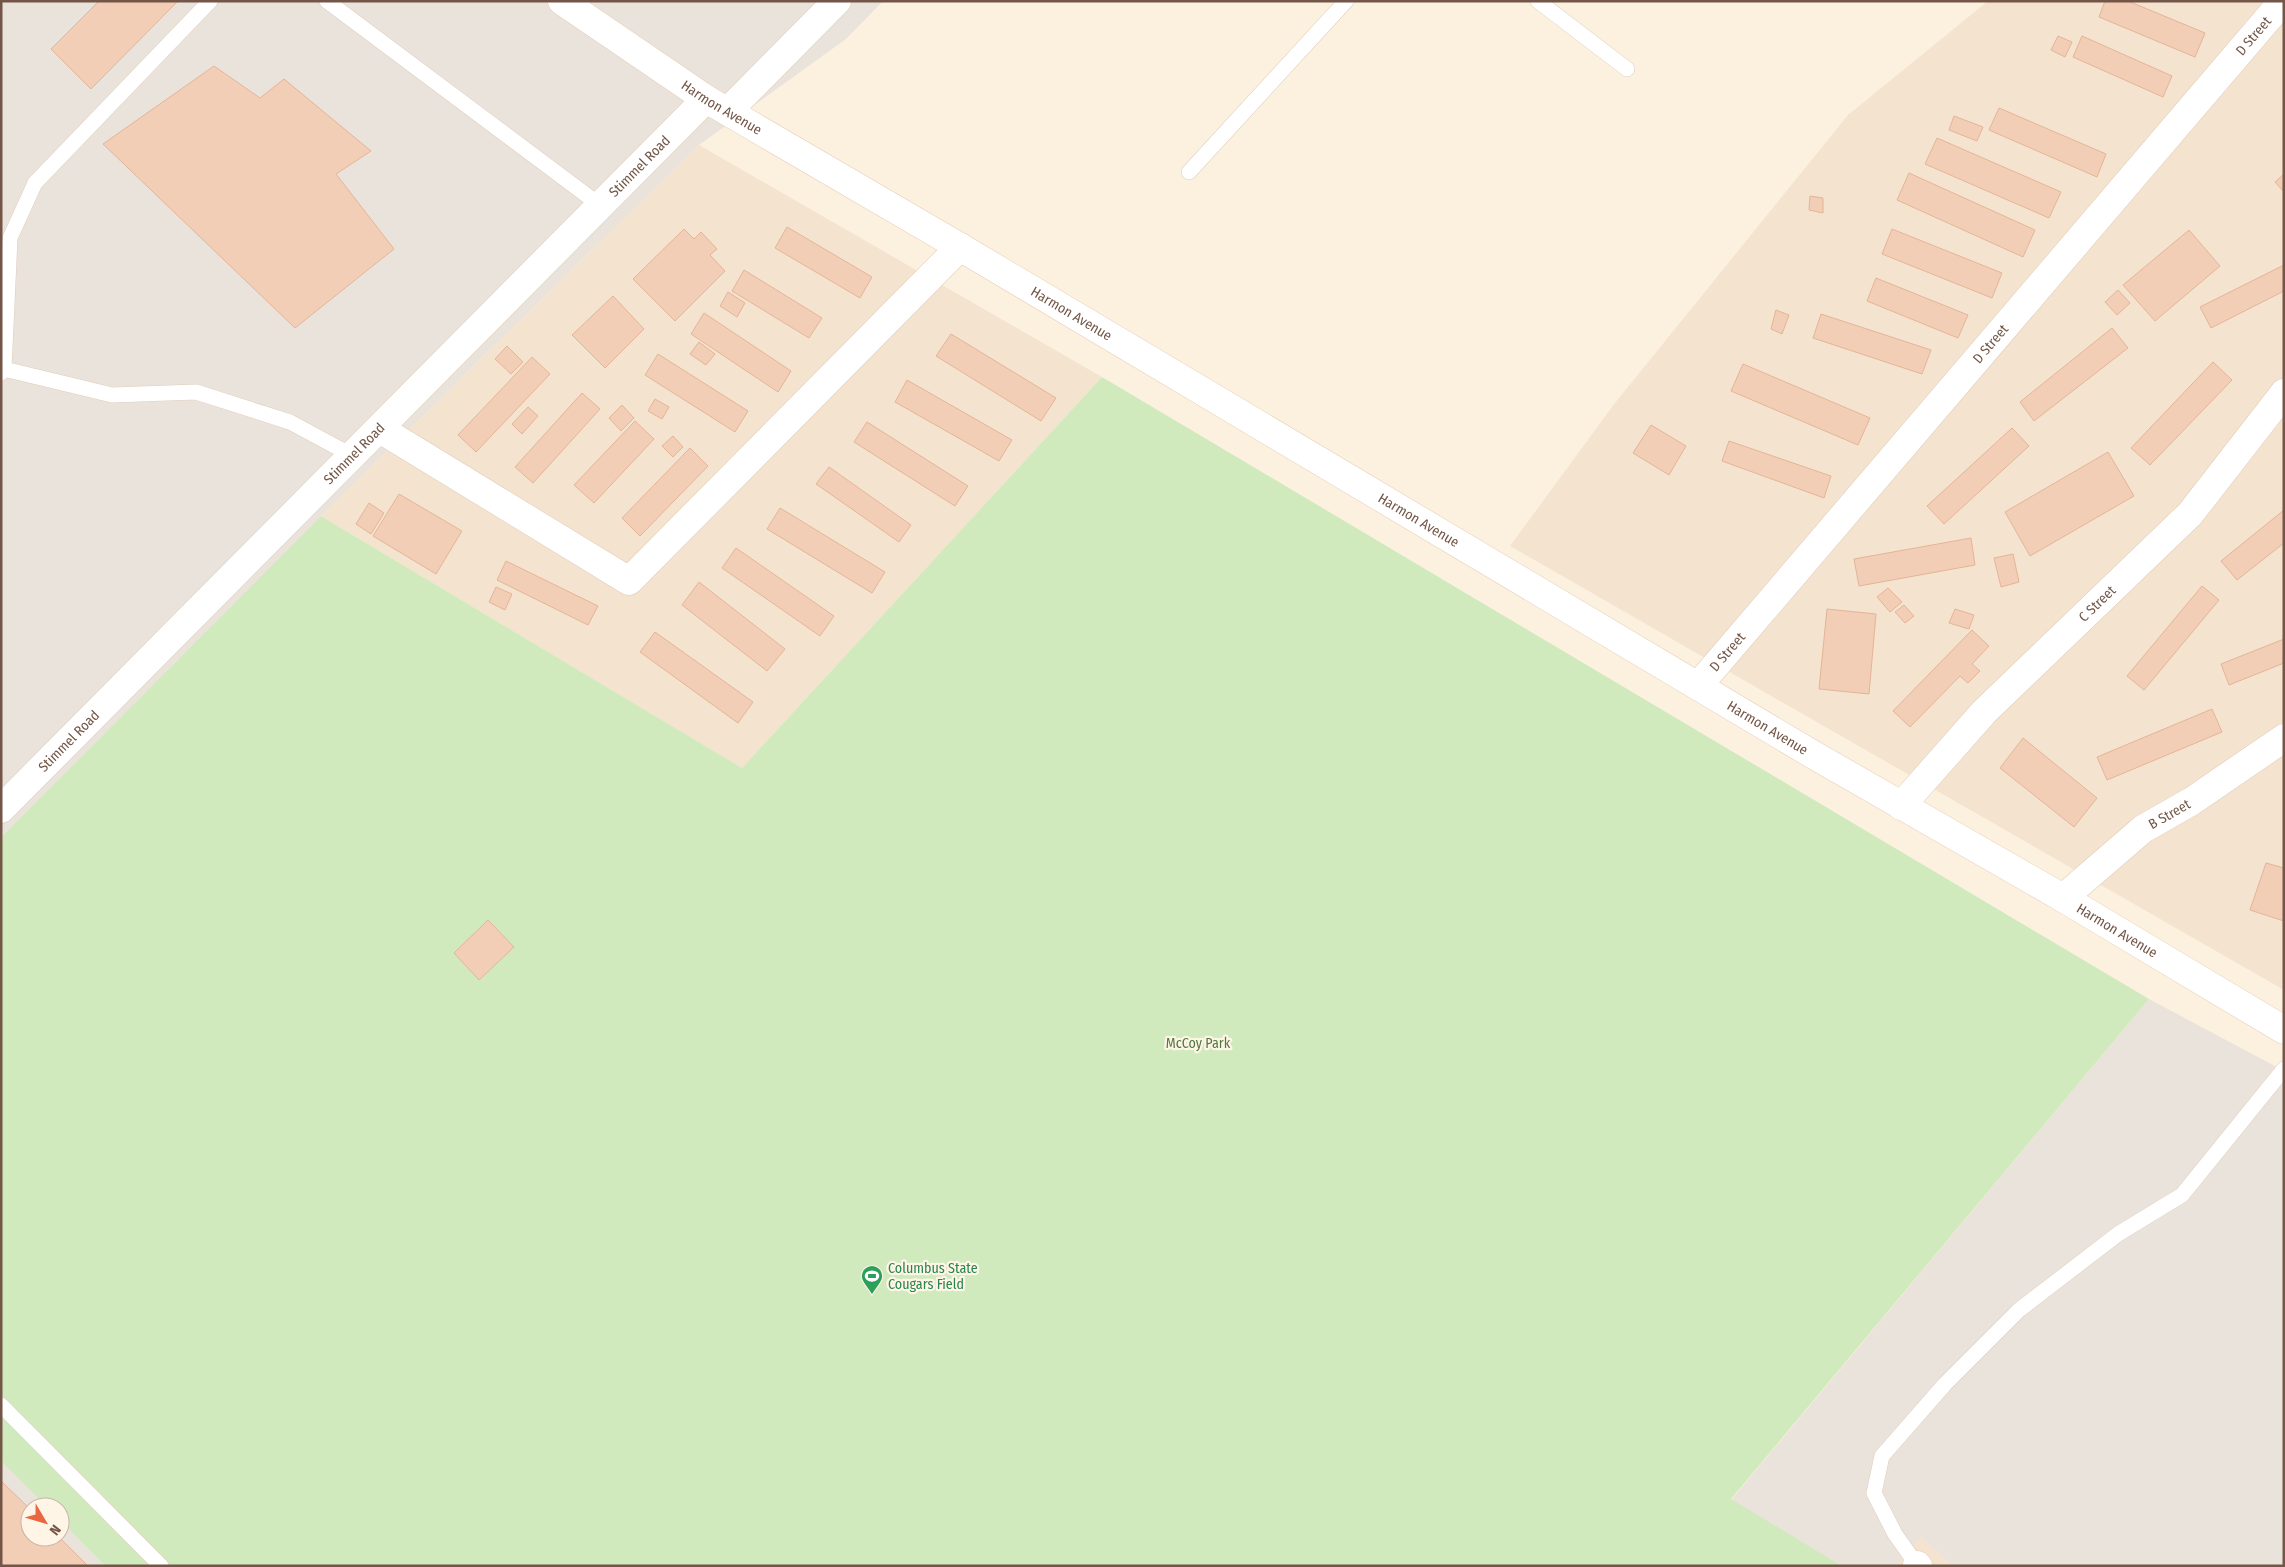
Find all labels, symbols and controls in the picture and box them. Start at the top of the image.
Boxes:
street label: D Street [2232,13,2275,59]
street label: Harmon Avenue [678,77,765,139]
street label: Stimmel Road [606,132,674,201]
street label: Harmon Avenue [1028,283,1115,344]
street label: D Street [1969,321,2012,367]
street label: Stimmel Road [320,420,388,488]
street label: Harmon Avenue [1375,490,1462,551]
street label: C Street [2075,582,2120,626]
street label: D Street [1706,629,1749,675]
street label: Harmon Avenue [1724,697,1811,759]
street label: Stimmel Road [35,707,103,775]
street label: B Street [2146,796,2194,833]
street label: Harmon Avenue [2073,900,2160,961]
park label: McCoy Park [1166,1035,1231,1052]
place label: Columbus State Cougars Field [888,1260,978,1293]
sports icon: Columbus State Cougars Field [860,1264,884,1295]
north arrow [20,1497,70,1547]
text: N [46,1521,64,1538]

